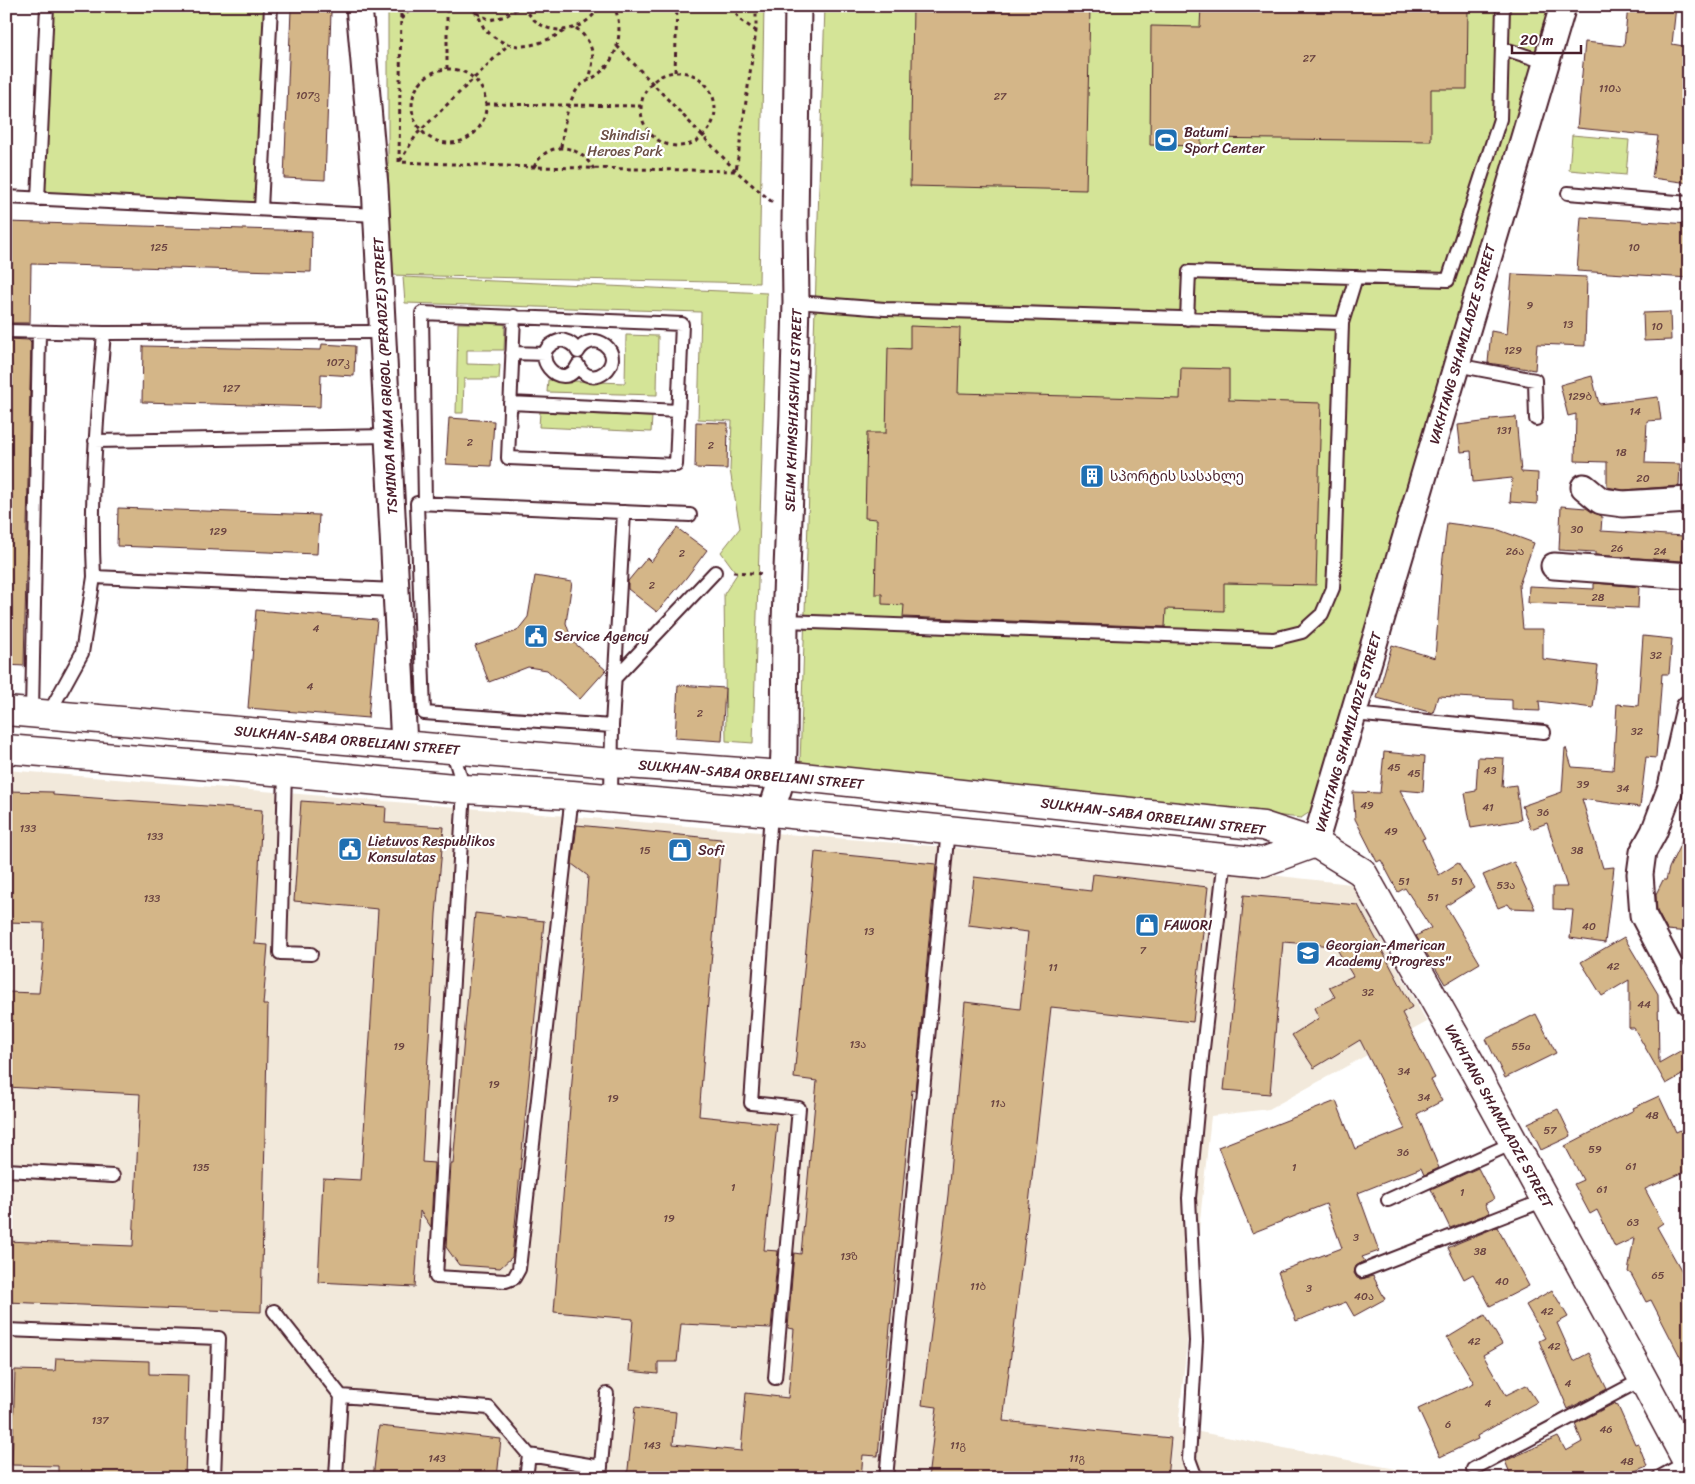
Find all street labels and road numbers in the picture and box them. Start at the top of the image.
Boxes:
street label: TSMINDA MAMA GRIGOL (PERADZE) STREET [366,236,405,515]
street label: VAKHTANG SHAMILADZE STREET [1422,240,1503,447]
street label: SELIM KHIMSHIASHVILI STREET [777,307,810,512]
street label: VAKHTANG SHAMILADZE STREET [1308,628,1389,835]
street label: SULKHAN-SABA ORBELIANI STREET [233,718,462,763]
street label: SULKHAN-SABA ORBELIANI STREET [637,752,866,797]
street label: SULKHAN-SABA ORBELIANI STREET [1039,790,1268,843]
street label: VAKHTANG SHAMILADZE STREET [1437,1020,1560,1214]

